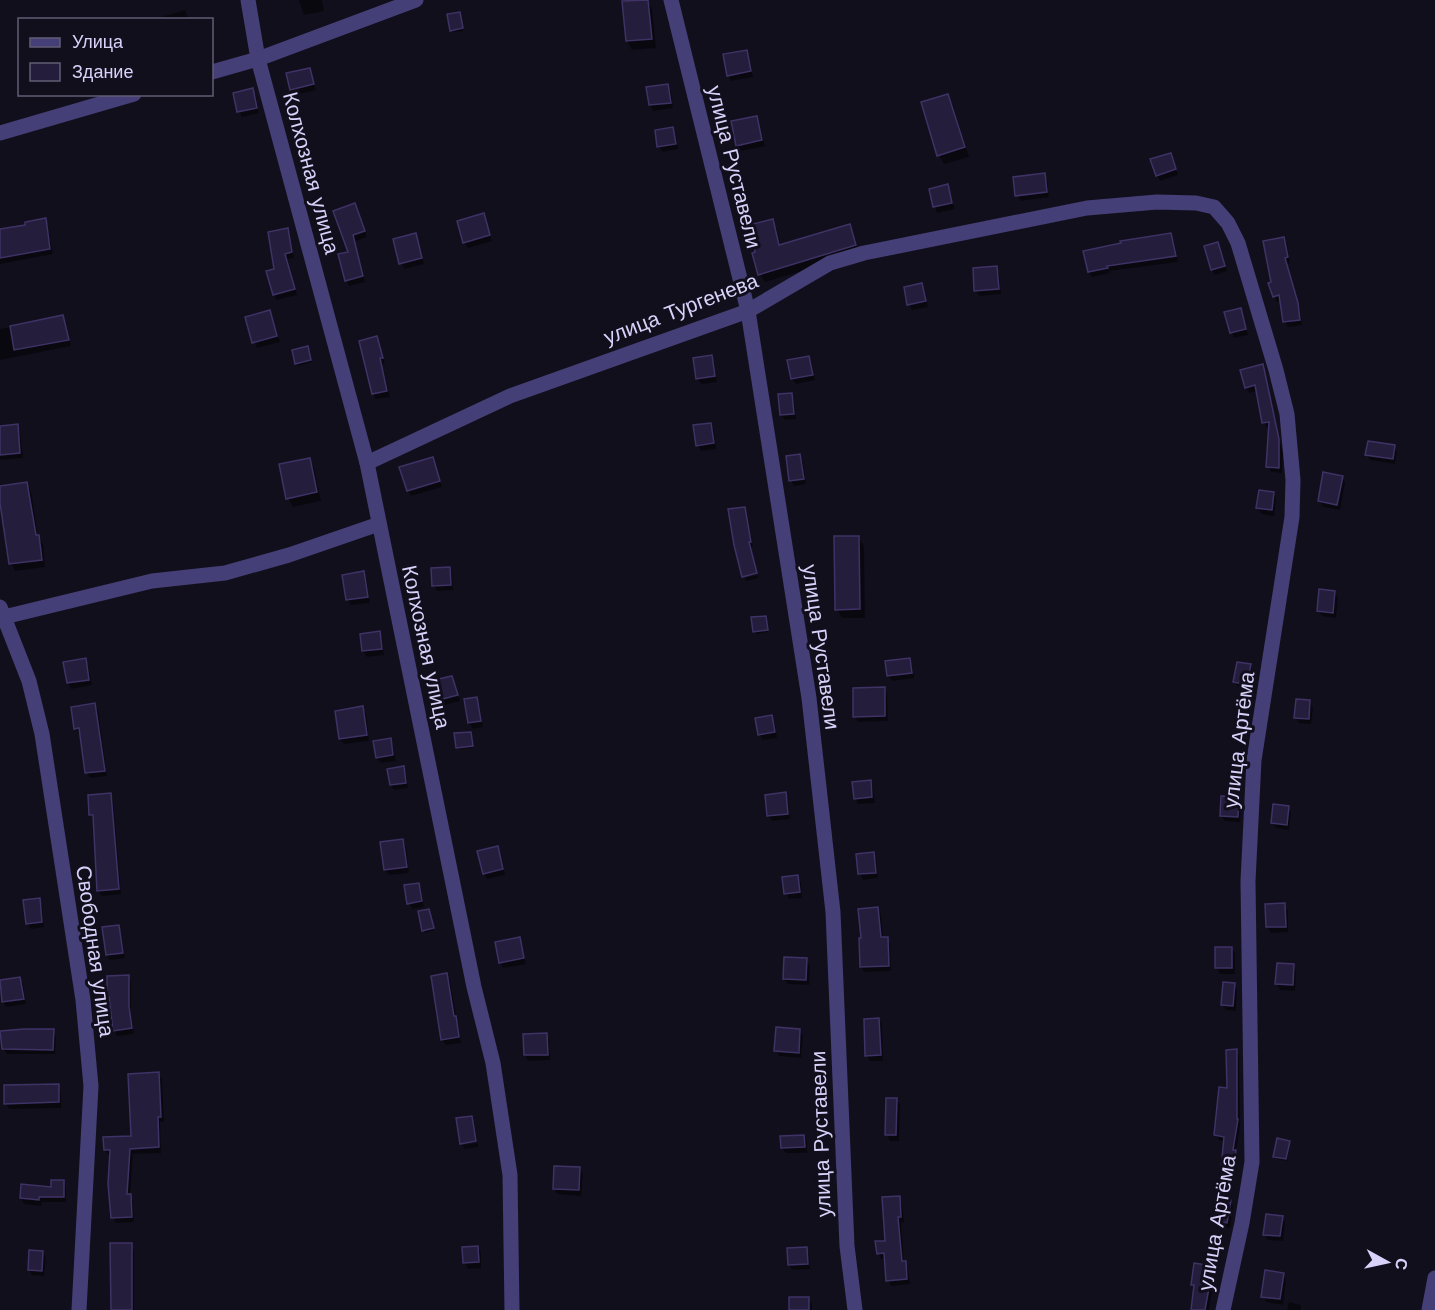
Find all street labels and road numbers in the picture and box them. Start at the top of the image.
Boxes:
street label: улица Руставели [702,83,767,251]
street label: Колхозная улица [278,89,345,257]
street label: улица Тургенева [600,268,762,349]
street label: Колхозная улица [397,563,456,731]
street label: улица Руставели [798,563,845,731]
street label: улица Артёма [1218,670,1259,810]
street label: Свободная улица [71,864,120,1039]
street label: улица Руставели [805,1050,836,1218]
street label: улица Артёма [1192,1153,1241,1293]

